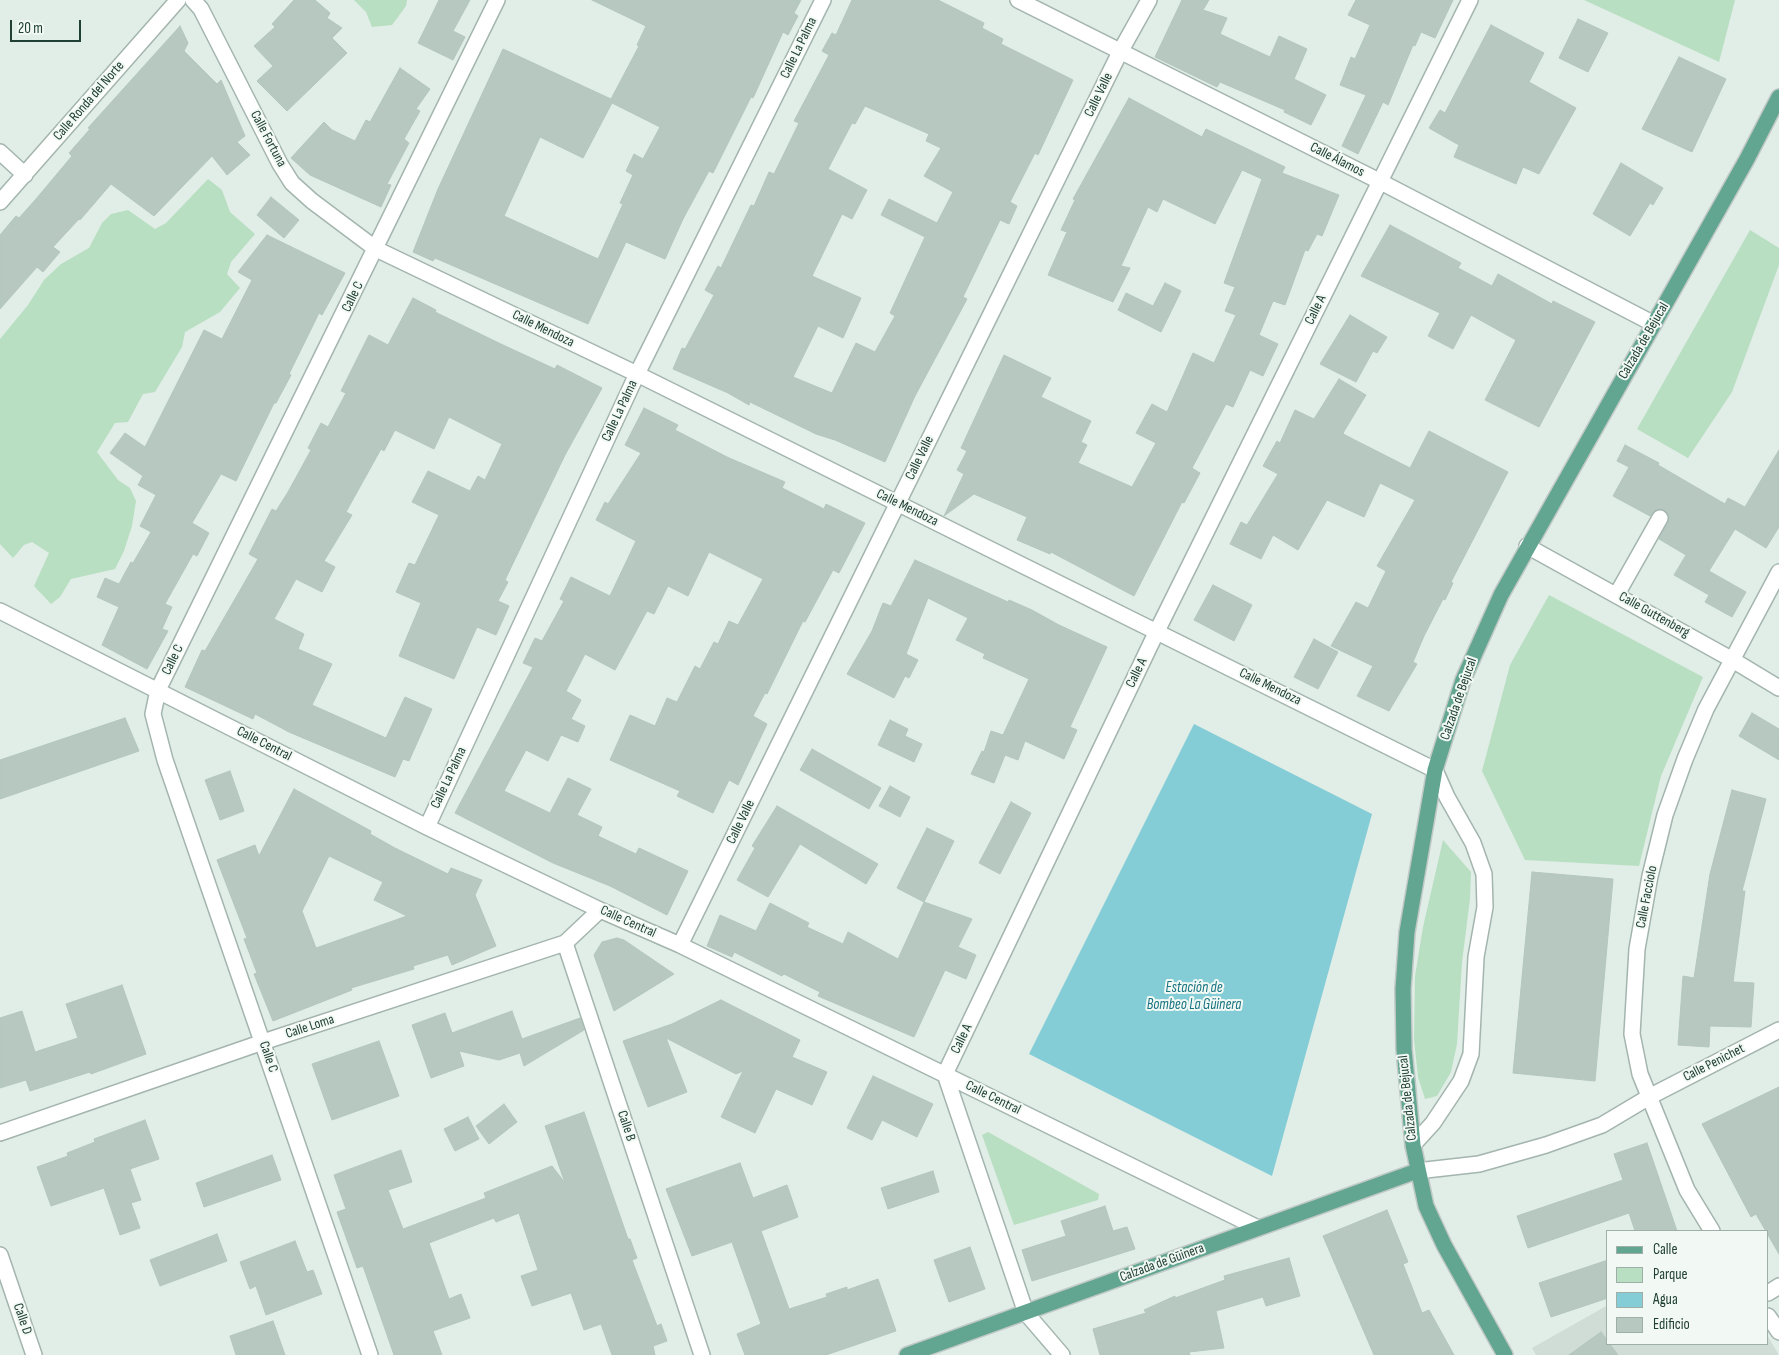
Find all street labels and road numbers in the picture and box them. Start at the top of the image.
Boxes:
street label: Calle La Palma [777,15,821,81]
street label: Calle Ronda del Norte [50,58,128,144]
street label: Calle Valle [1081,70,1117,120]
street label: Calle Fortuna [246,108,290,170]
street label: Calle Álamos [1307,139,1367,181]
street label: Calle C [338,279,368,315]
street label: Calle A [1302,292,1330,328]
street label: Calzada de Bejucal [1615,300,1673,382]
street label: Calle Mendoza [509,307,577,351]
street label: Calle La Palma [598,378,642,444]
street label: Calle Valle [902,433,938,483]
street label: Calle Mendoza [873,486,941,530]
street label: Calle Guttenberg [1616,589,1692,641]
street label: Calle C [158,642,188,678]
street label: Calle A [1123,655,1151,691]
street label: Calzada de Bejucal [1437,656,1481,742]
street label: Calle Mendoza [1236,665,1304,709]
street label: Calle Central [234,723,294,765]
street label: Calle La Palma [427,745,471,811]
street label: Calle Valle [723,797,759,847]
street label: Calle Facciolo [1633,864,1661,930]
street label: Calle Central [597,902,659,942]
street label: Calle Loma [284,1011,336,1043]
street label: Calle A [948,1021,976,1057]
street label: Calle C [255,1039,281,1075]
street label: Calle Penichet [1681,1040,1747,1086]
street label: Calzada de Bejucal [1395,1054,1421,1142]
street label: Calle Central [963,1077,1023,1119]
street label: Calle B [613,1109,639,1143]
street label: Calzada de Güinera [1118,1240,1206,1286]
street label: Calle D [9,1301,35,1337]

